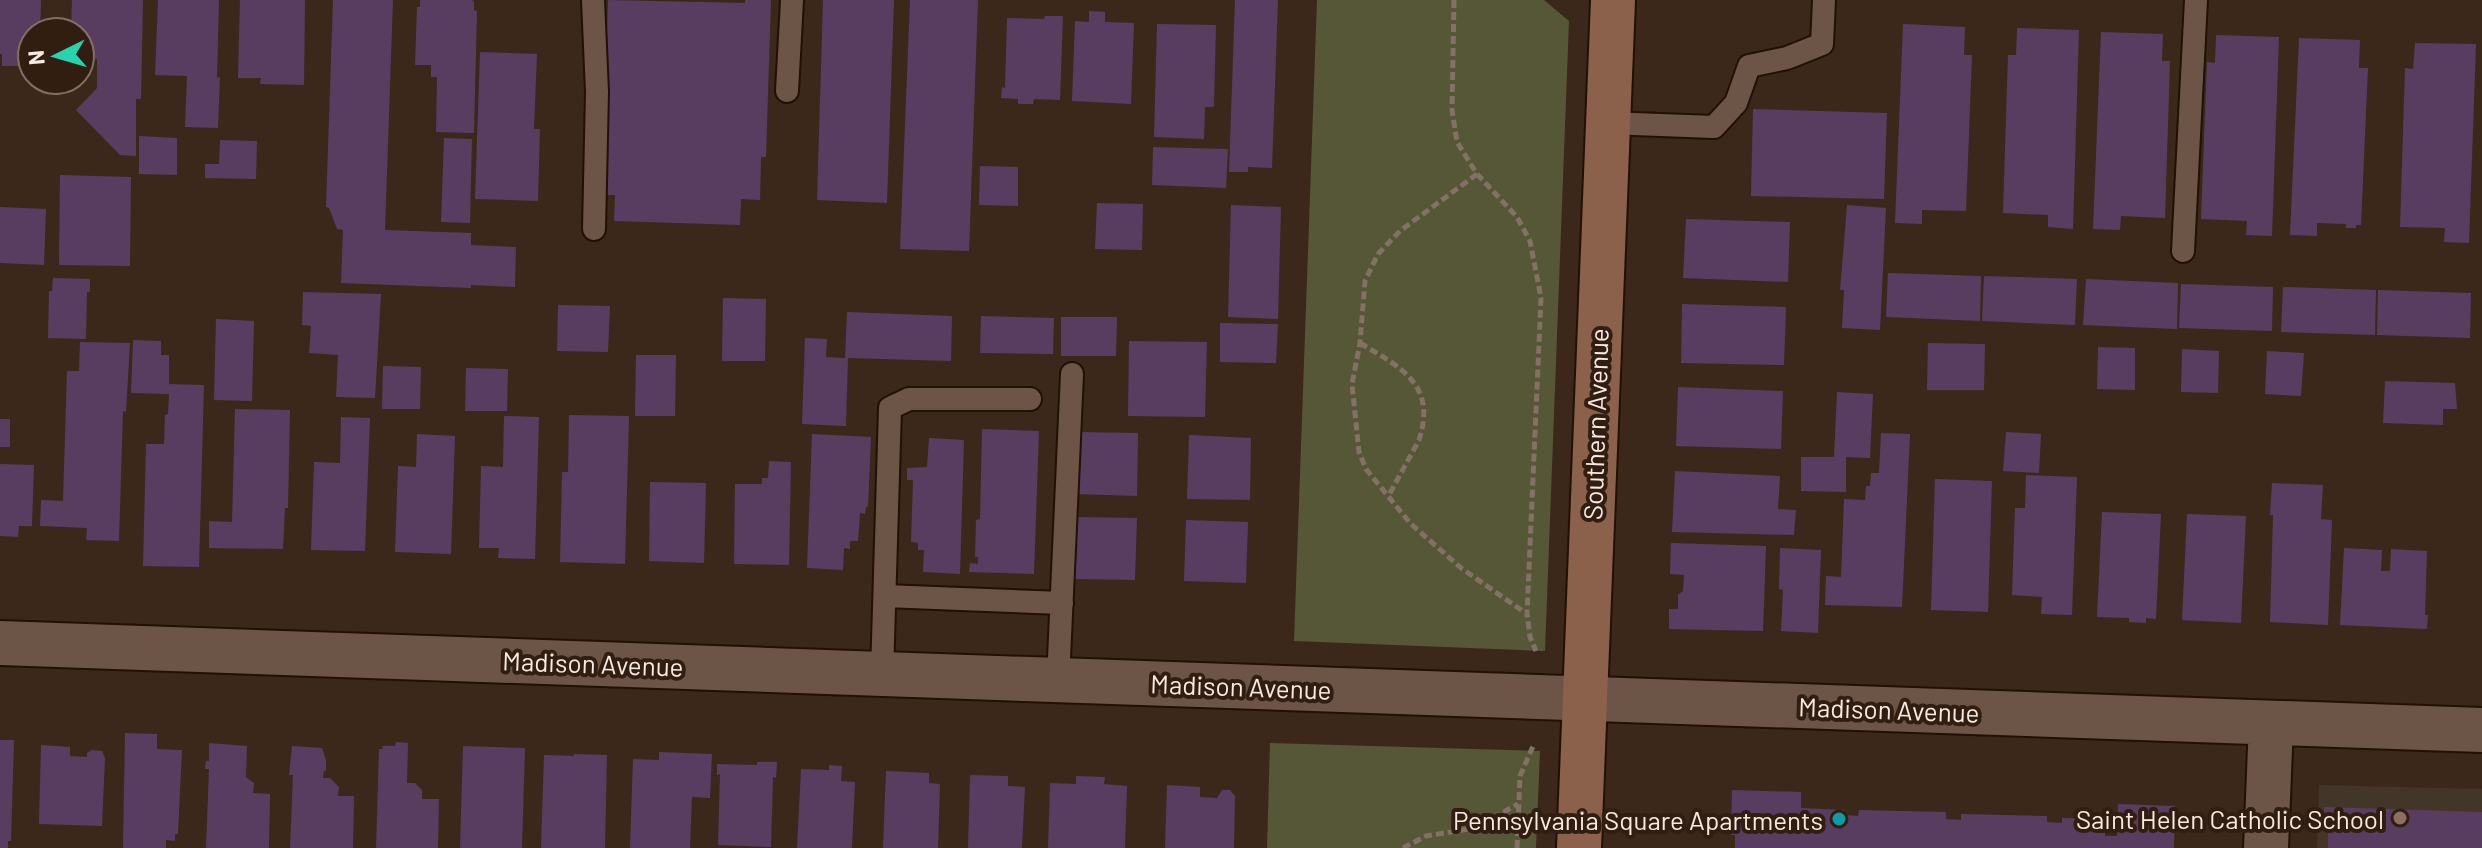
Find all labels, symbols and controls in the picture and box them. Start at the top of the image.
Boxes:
north arrow [16,16,96,96]
text: N [21,49,49,66]
street label: Southern Avenue [1576,328,1614,520]
street label: Madison Avenue [502,644,684,682]
street label: Madison Avenue [1150,667,1332,705]
street label: Madison Avenue [1798,690,1980,728]
place label: Saint Helen Catholic School [2076,803,2384,834]
place label: Pennsylvania Square Apartments [1453,804,1823,835]
marker: Saint Helen Catholic School [2391,809,2409,827]
marker: Pennsylvania Square Apartments [1830,810,1848,828]

